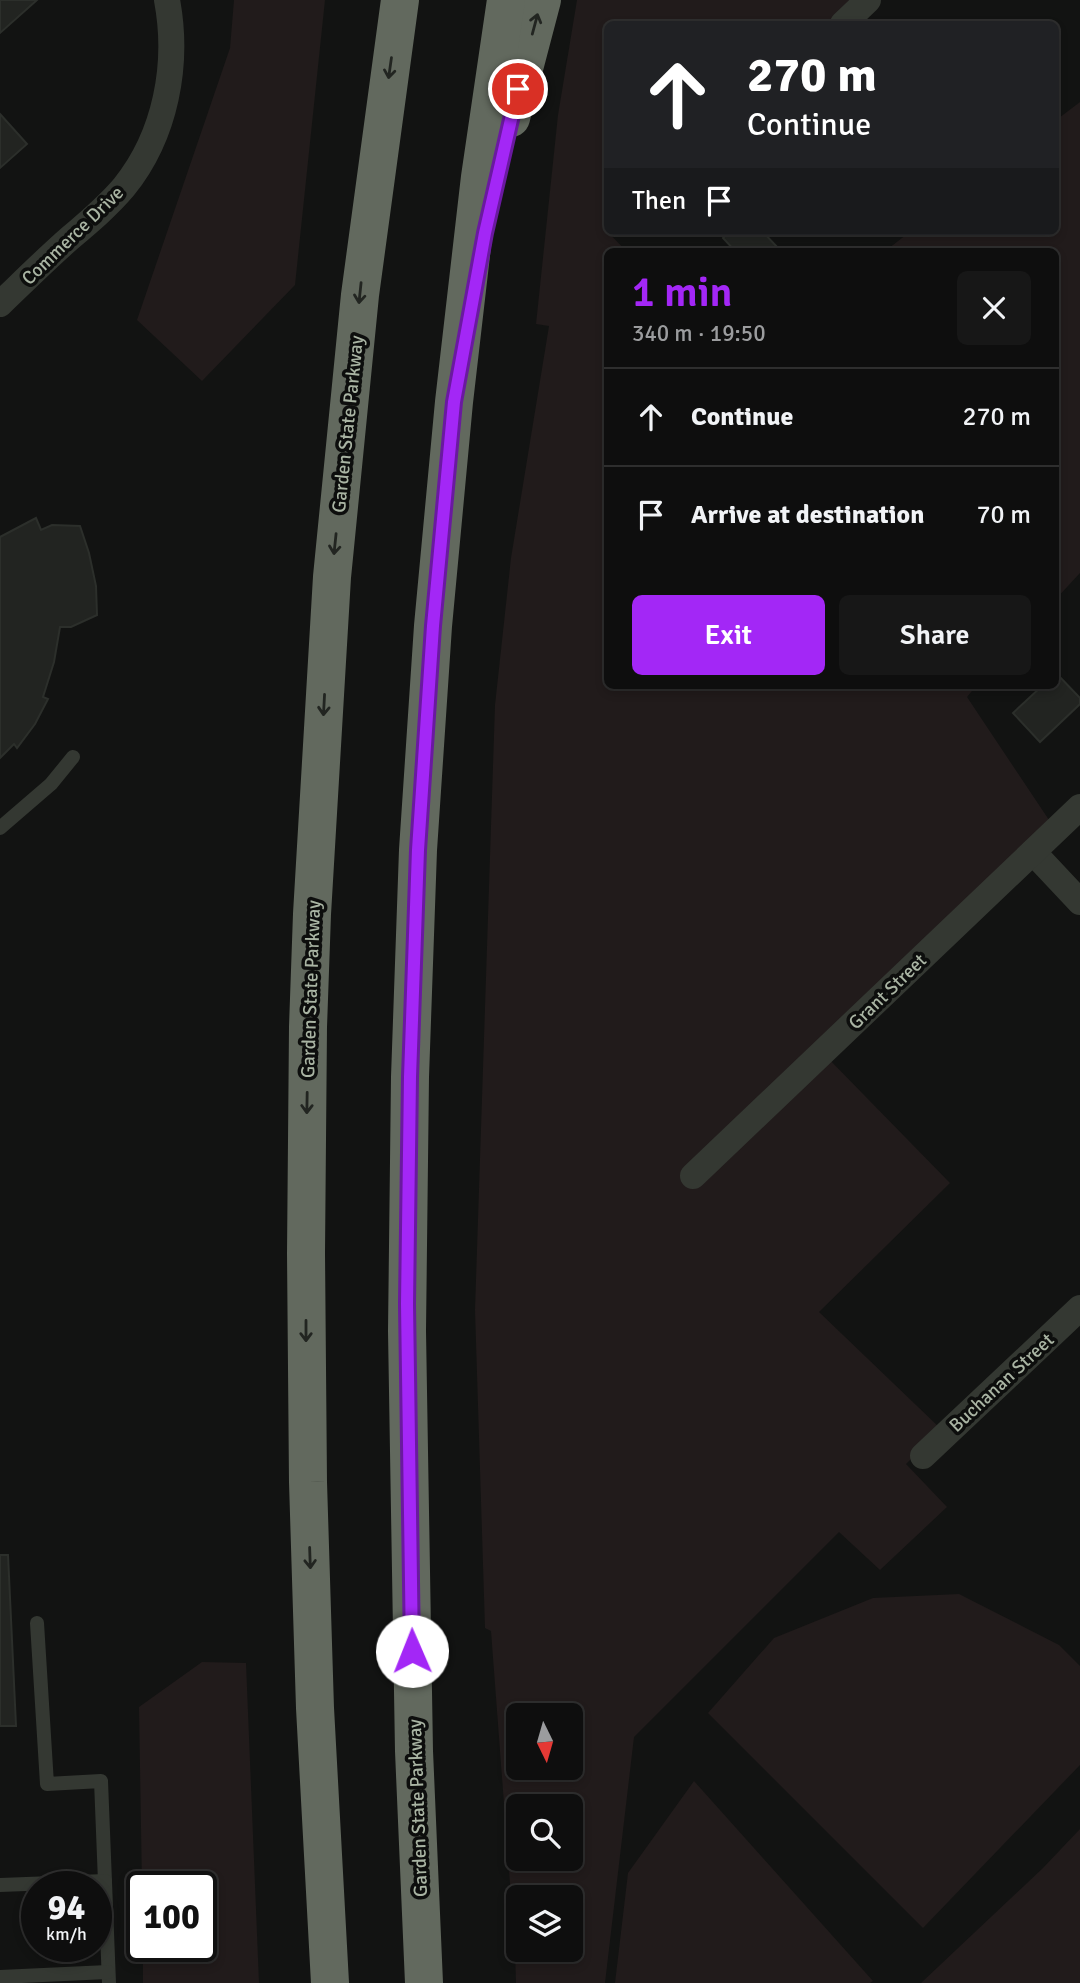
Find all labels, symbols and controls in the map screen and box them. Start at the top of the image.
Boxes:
one-way arrow [529,13,542,36]
text: 270 m [747,45,877,105]
icon: ahead [632,49,723,140]
one-way arrow [383,56,396,78]
pin [488,59,548,119]
icon: arrive [499,70,537,108]
text: Continue [747,105,871,144]
street label: Commerce Drive [17,181,129,290]
icon: arrive [700,182,738,220]
text: Then [632,185,686,217]
text: 1 min [632,267,733,318]
button: close [957,271,1031,345]
one-way arrow [353,281,366,304]
text: 340 m · 19:50 [632,319,766,348]
street label: Garden State Parkway [327,334,369,514]
icon: ahead [632,398,670,436]
text: Continue [691,401,793,433]
text: 270 m [962,401,1031,433]
icon: arrive [632,496,670,534]
text: Arrive at destination [691,499,924,531]
text: 70 m [976,499,1031,531]
one-way arrow [328,532,341,555]
button: Exit [632,595,825,675]
button: Share [839,595,1031,675]
one-way arrow [317,693,330,716]
street label: Garden State Parkway [296,900,326,1078]
street label: Grant Street [844,948,932,1035]
one-way arrow [300,1092,314,1115]
one-way arrow [300,1319,313,1342]
street label: Buchanan Street [944,1328,1059,1437]
one-way arrow [303,1547,317,1570]
position arrow [375,1614,449,1688]
north arrow [506,1703,583,1780]
map controls [506,1703,583,1962]
street label: Garden State Parkway [403,1719,433,1897]
button: search [506,1794,583,1871]
speed limit sign: 100 [126,1871,217,1962]
button: layers [506,1885,583,1962]
text: 94 [48,1886,85,1929]
text: km/h [46,1923,87,1945]

